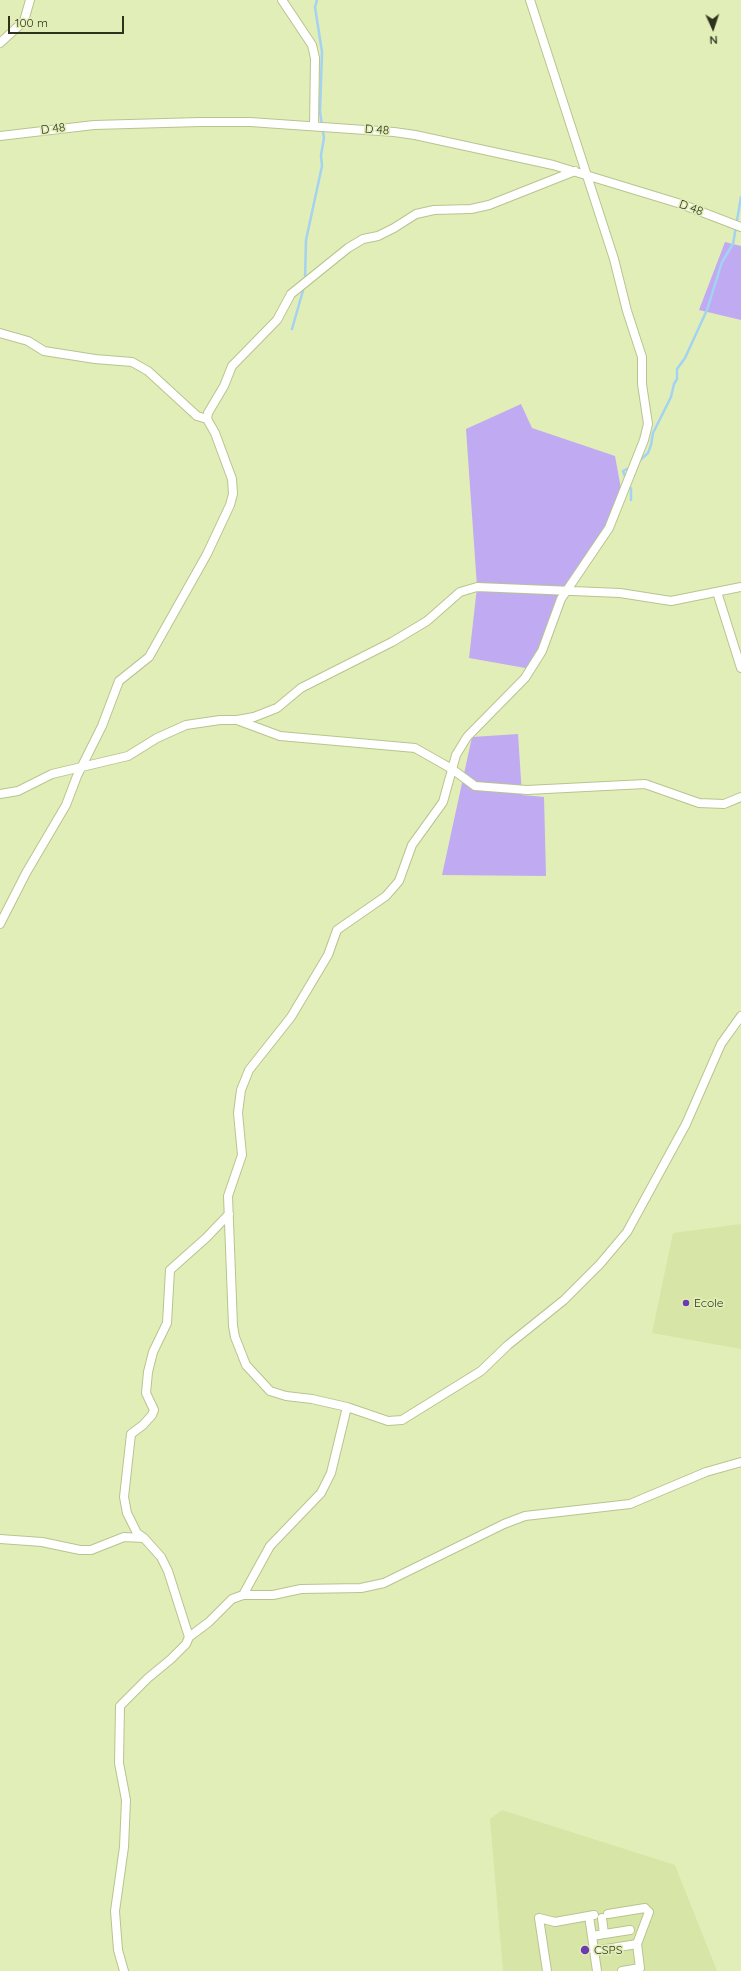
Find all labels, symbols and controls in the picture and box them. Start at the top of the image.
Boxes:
scale bar [10,8,126,34]
north arrow [693,8,733,48]
text: 100 m [15,15,48,30]
text: N [709,33,718,47]
street label: D 48 [40,120,66,138]
street label: D 48 [364,122,390,138]
street label: D 48 [677,197,705,219]
place label: Ecole [694,1296,724,1310]
marker: Ecole [681,1298,691,1308]
place label: CSPS [594,1943,622,1957]
marker: CSPS [579,1944,591,1956]

